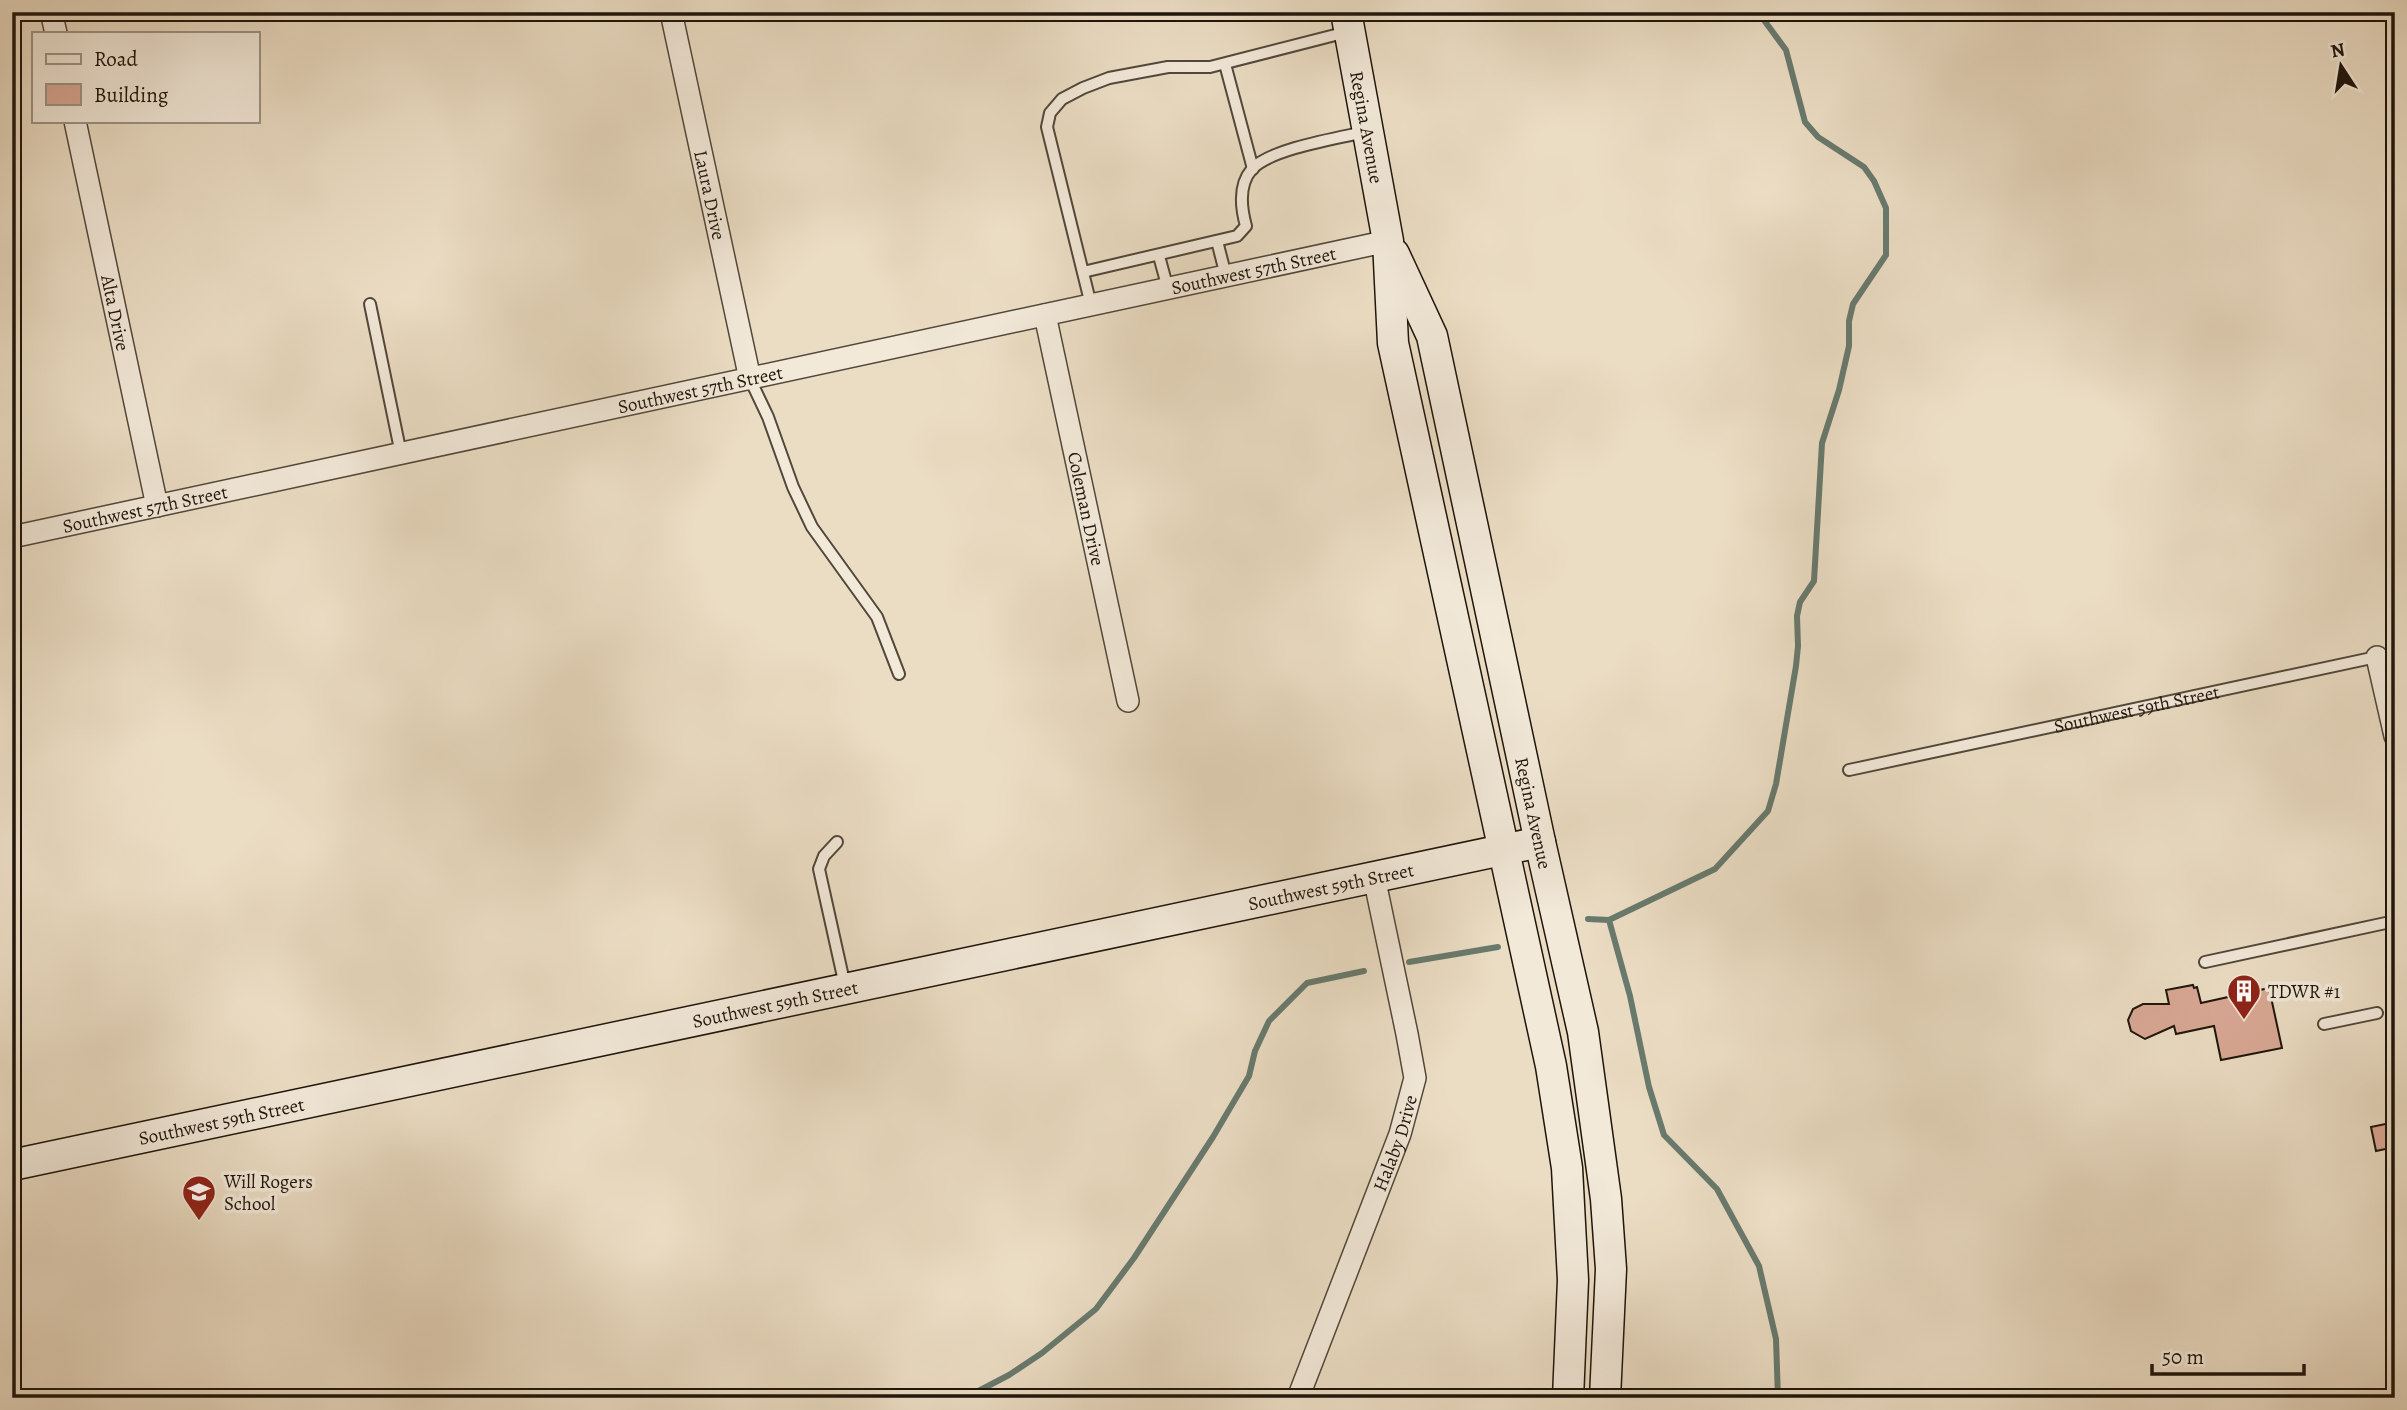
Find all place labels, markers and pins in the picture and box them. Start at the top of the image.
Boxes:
building icon: TDWR #1 [2225,972,2263,1021]
place label: TDWR #1 [2268,979,2341,1005]
place label: Will Rogers School [223,1169,313,1217]
school or university icon: Will Rogers School [180,1173,218,1222]

